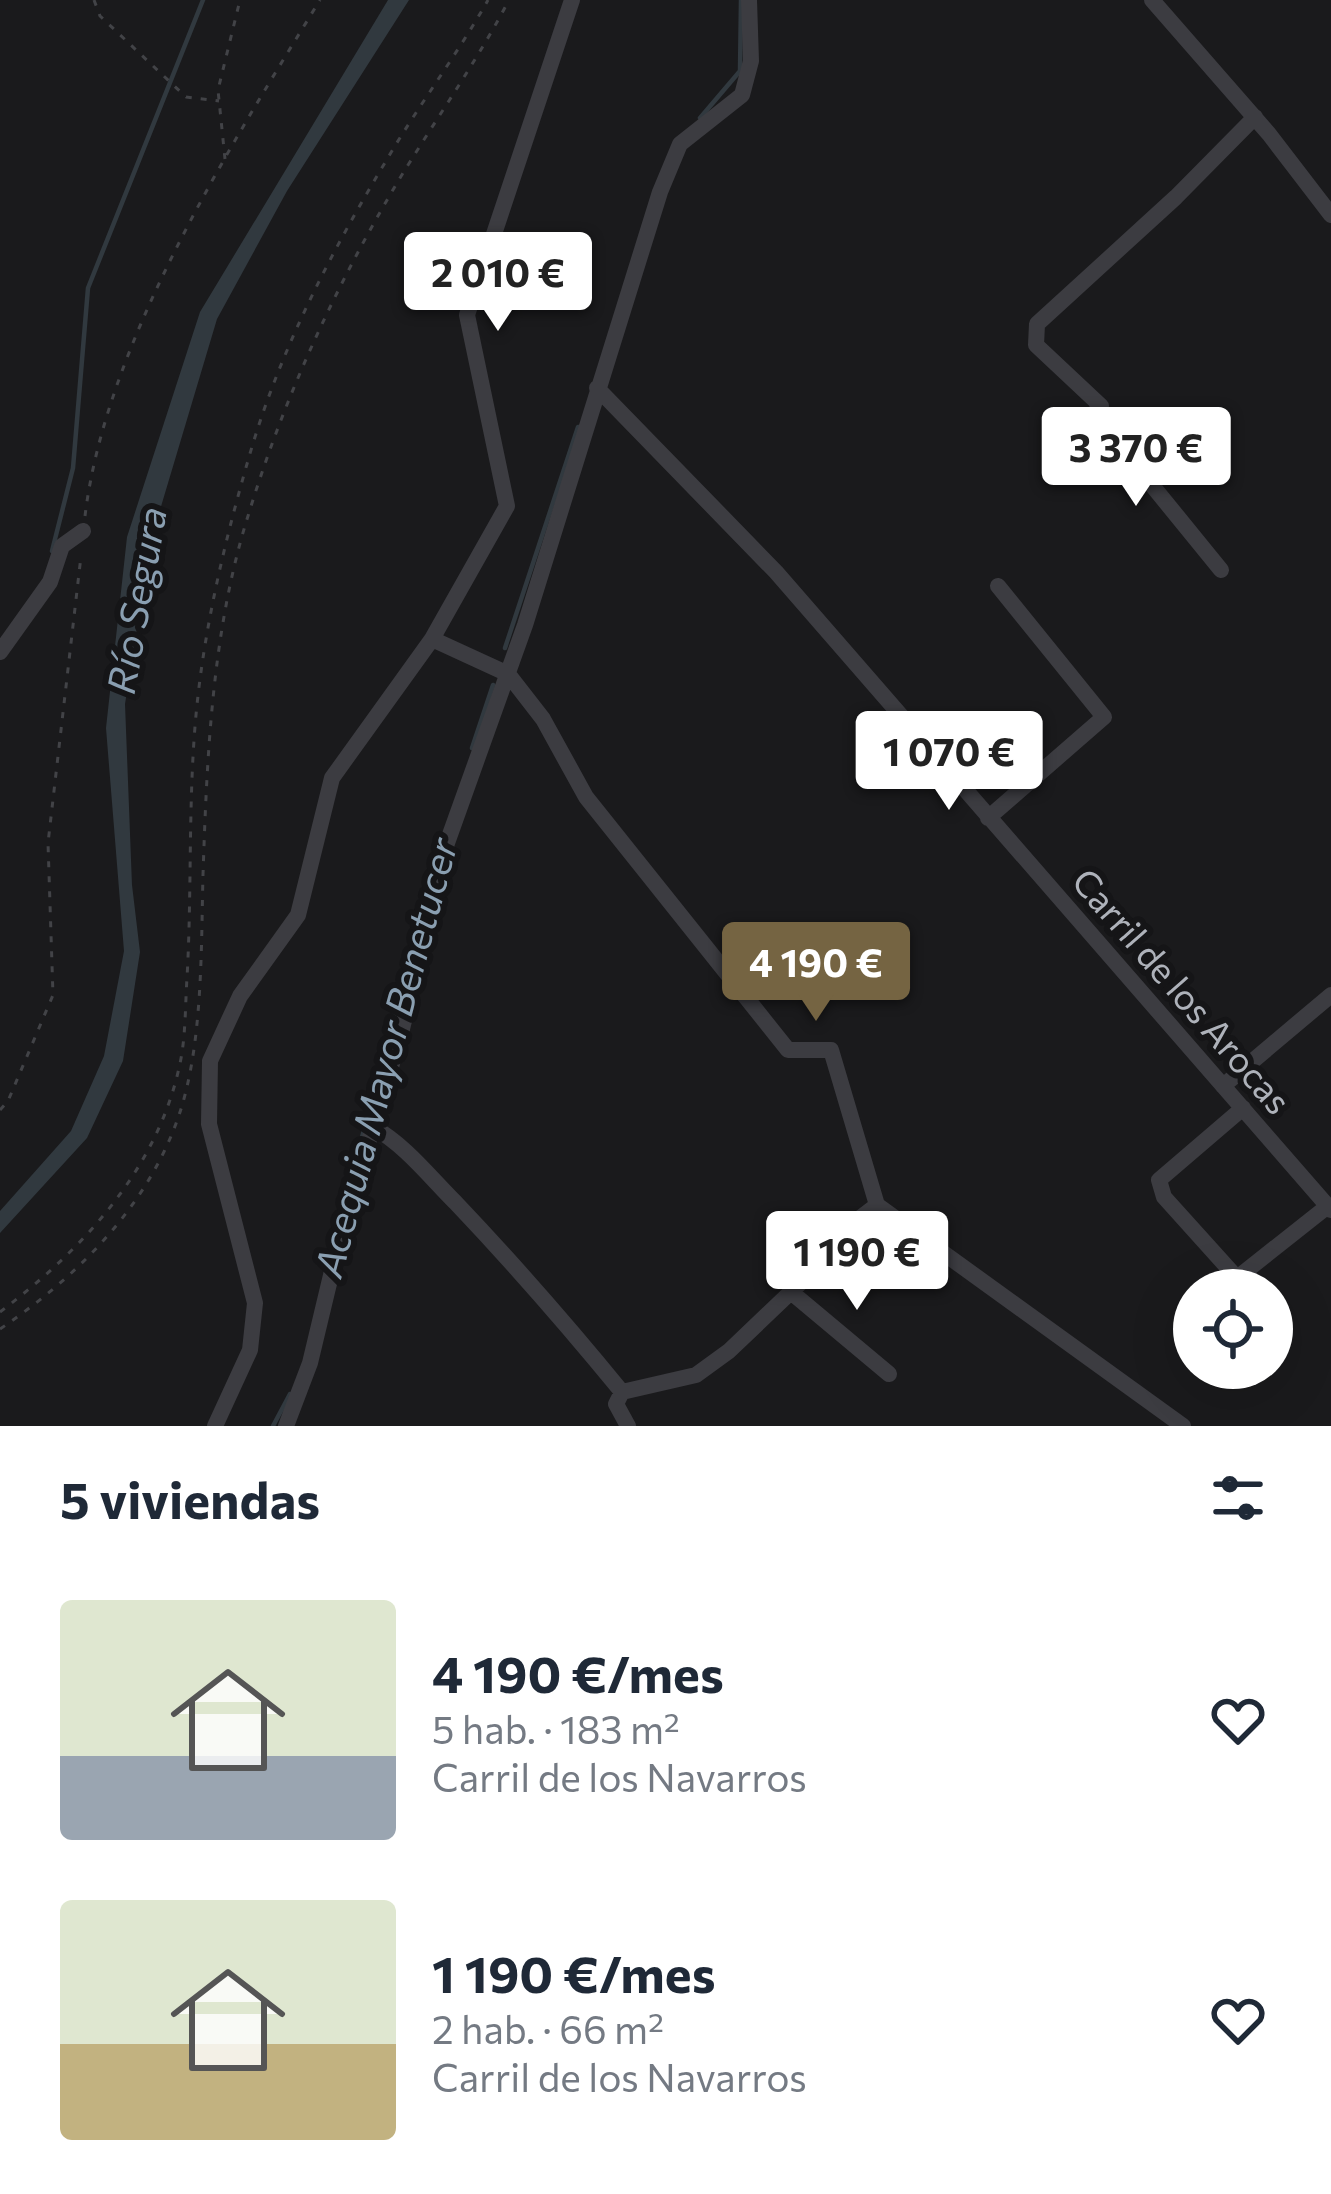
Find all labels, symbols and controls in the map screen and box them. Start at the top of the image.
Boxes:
pin: 2 010 € [387,232,609,334]
text: 2 010 € [431,247,565,295]
pin: 3 370 € [1025,407,1247,509]
text: 3 370 € [1069,422,1203,470]
water label: Río Segura [95,503,175,697]
pin: 1 070 € [838,711,1060,813]
text: 1 070 € [883,726,1015,774]
water label: Acequia Mayor Benetucer [302,831,466,1282]
street label: Carril de los Arocas [1064,858,1302,1122]
pin: 4 190 € [705,922,927,1024]
text: 4 190 € [749,937,883,985]
pin: 1 190 € [746,1211,968,1313]
text: 1 190 € [793,1226,921,1274]
map controls [1173,1269,1293,1389]
button: locate [1173,1269,1293,1389]
icon: filters [1205,1465,1271,1531]
text: 5 viviendas [60,1467,320,1530]
text: 4 190 €/mes [432,1641,724,1704]
icon: home [156,1648,300,1792]
icon: heart [1205,1687,1271,1753]
text: 5 hab. · 183 m² [432,1704,680,1752]
text: Carril de los Navarros [432,1752,807,1800]
text: 1 190 €/mes [432,1941,715,2004]
icon: home [156,1948,300,2092]
icon: heart [1205,1987,1271,2053]
text: 2 hab. · 66 m² [432,2004,664,2052]
text: Carril de los Navarros [432,2052,807,2100]

